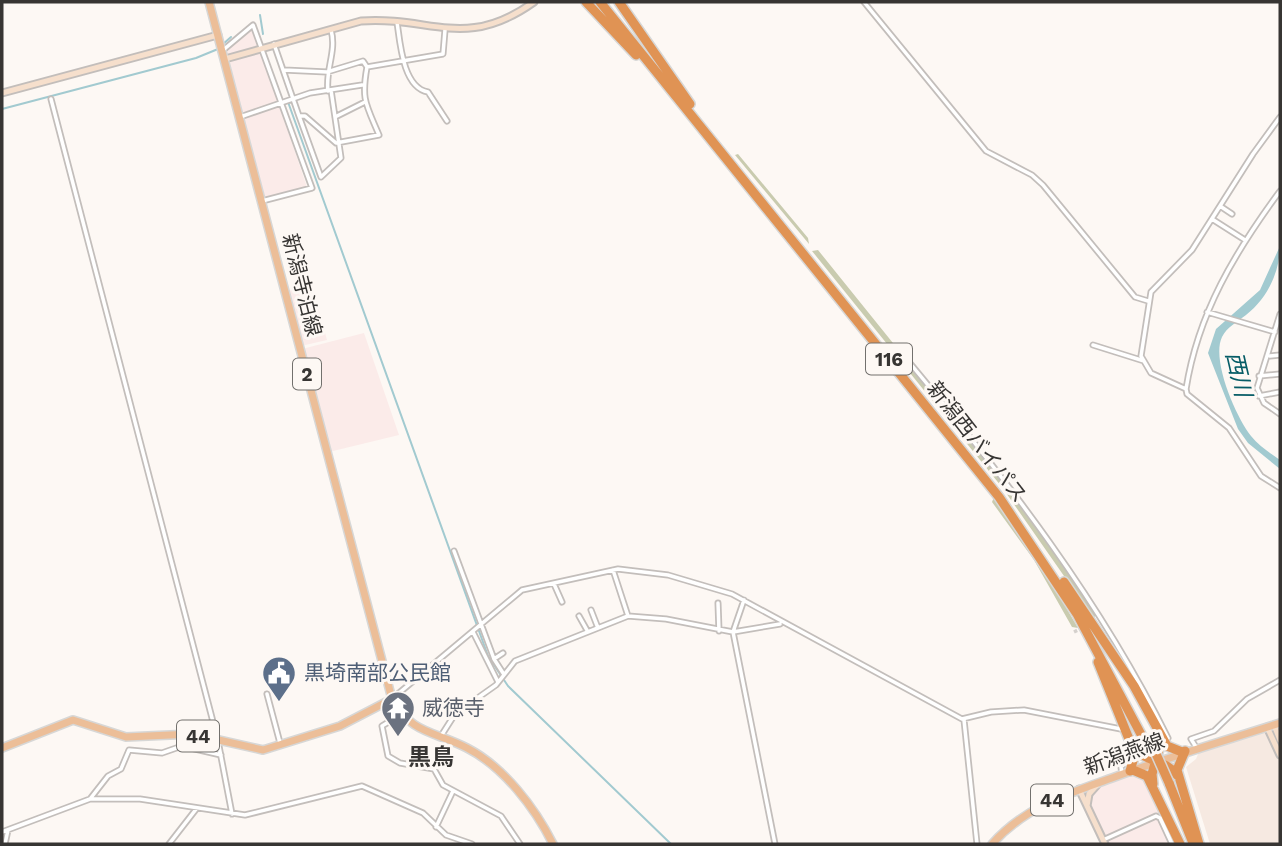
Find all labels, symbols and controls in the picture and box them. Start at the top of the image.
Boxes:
street label: 新潟寺泊線 [278,231,327,339]
road number: 116 [866,344,912,374]
water label: 西川 [1220,349,1258,402]
road number: 2 [293,358,321,390]
street label: 新潟西バイパス [922,376,1032,507]
public building icon: 黒埼南部公民館 [260,654,298,703]
place label: 黒埼南部公民館 [304,660,451,685]
temple icon: 威徳寺 [379,689,417,738]
place label: 威徳寺 [422,695,485,720]
road number: 44 [177,720,219,751]
street label: 新潟燕線 [1080,727,1168,780]
district label: 黒鳥 [408,744,454,771]
road number: 44 [1031,785,1073,816]

